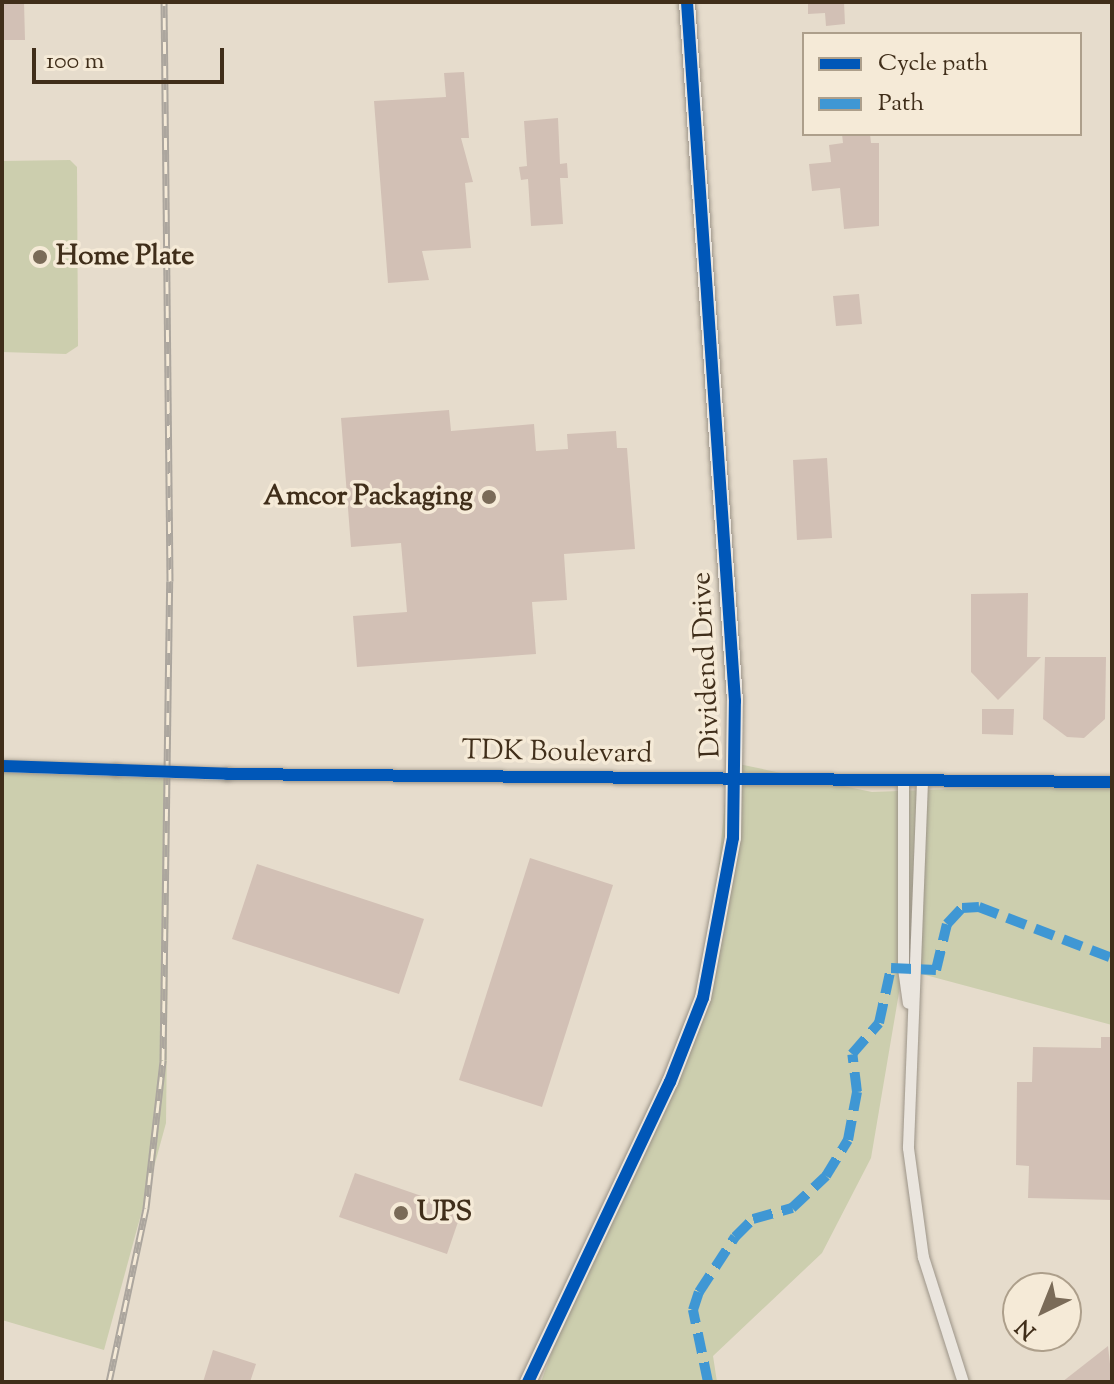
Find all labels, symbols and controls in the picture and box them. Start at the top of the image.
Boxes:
scale bar [36,32,228,82]
legend [802,32,1082,136]
text: 100 m [46,45,104,79]
text: Cycle path [878,47,988,81]
text: Path [878,87,924,121]
place label: Home Plate [56,240,194,274]
marker: Home Plate [31,248,49,266]
place label: Amcor Packaging [263,480,473,514]
marker: Amcor Packaging [480,488,498,506]
street label: Dividend Drive [685,571,729,759]
street label: TDK Boulevard [461,735,653,771]
place label: UPS [417,1196,472,1230]
marker: UPS [392,1204,410,1222]
north arrow [1002,1272,1082,1352]
text: N [1010,1310,1044,1346]

